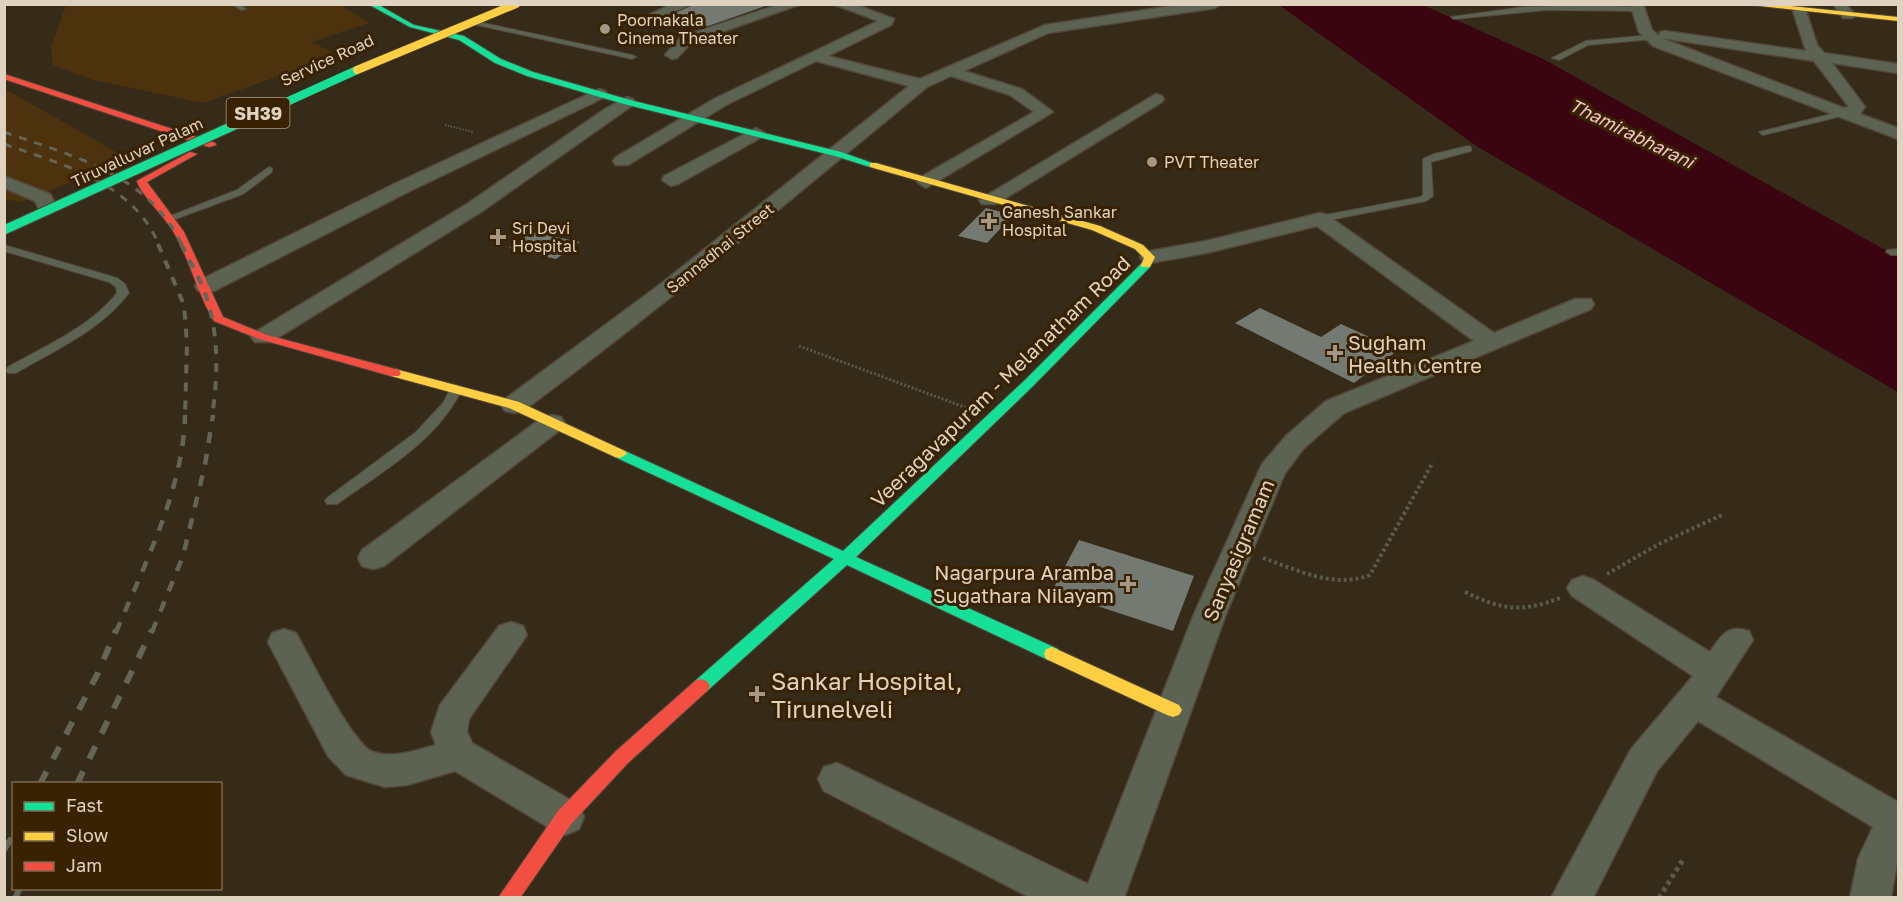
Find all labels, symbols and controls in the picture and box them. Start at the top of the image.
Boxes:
place label: Poornakala Cinema Theater [617,10,738,48]
marker: Poornakala Cinema Theater [598,22,612,36]
street label: Service Road [277,30,377,90]
water label: Thamirabharani [1566,93,1700,174]
road number: SH39 [226,98,290,128]
street label: Tiruvalluvar Palam [68,113,206,191]
place label: PVT Theater [1164,152,1259,172]
marker: PVT Theater [1145,155,1159,169]
street label: Sannadhai Street [662,199,778,297]
place label: Ganesh Sankar Hospital [1002,202,1117,240]
marker: Ganesh Sankar Hospital [980,212,998,230]
place label: Sri Devi Hospital [512,218,577,256]
marker: Sri Devi Hospital [489,228,507,246]
street label: Veeragavapuram - Melanatham Road [865,250,1135,512]
place label: Sugham Health Centre [1348,330,1482,377]
marker: Sugham Health Centre [1326,344,1344,362]
street label: Sanyasigramam [1197,475,1279,625]
place label: Nagarpura Aramba Sugathara Nilayam [933,560,1114,607]
marker: Nagarpura Aramba Sugathara Nilayam [1119,575,1137,593]
place label: Sankar Hospital, Tirunelveli [771,666,963,723]
marker: Sankar Hospital, Tirunelveli [748,685,766,703]
legend [12,782,222,890]
text: Fast [66,794,103,816]
text: Slow [66,824,109,846]
text: Jam [66,854,102,876]

